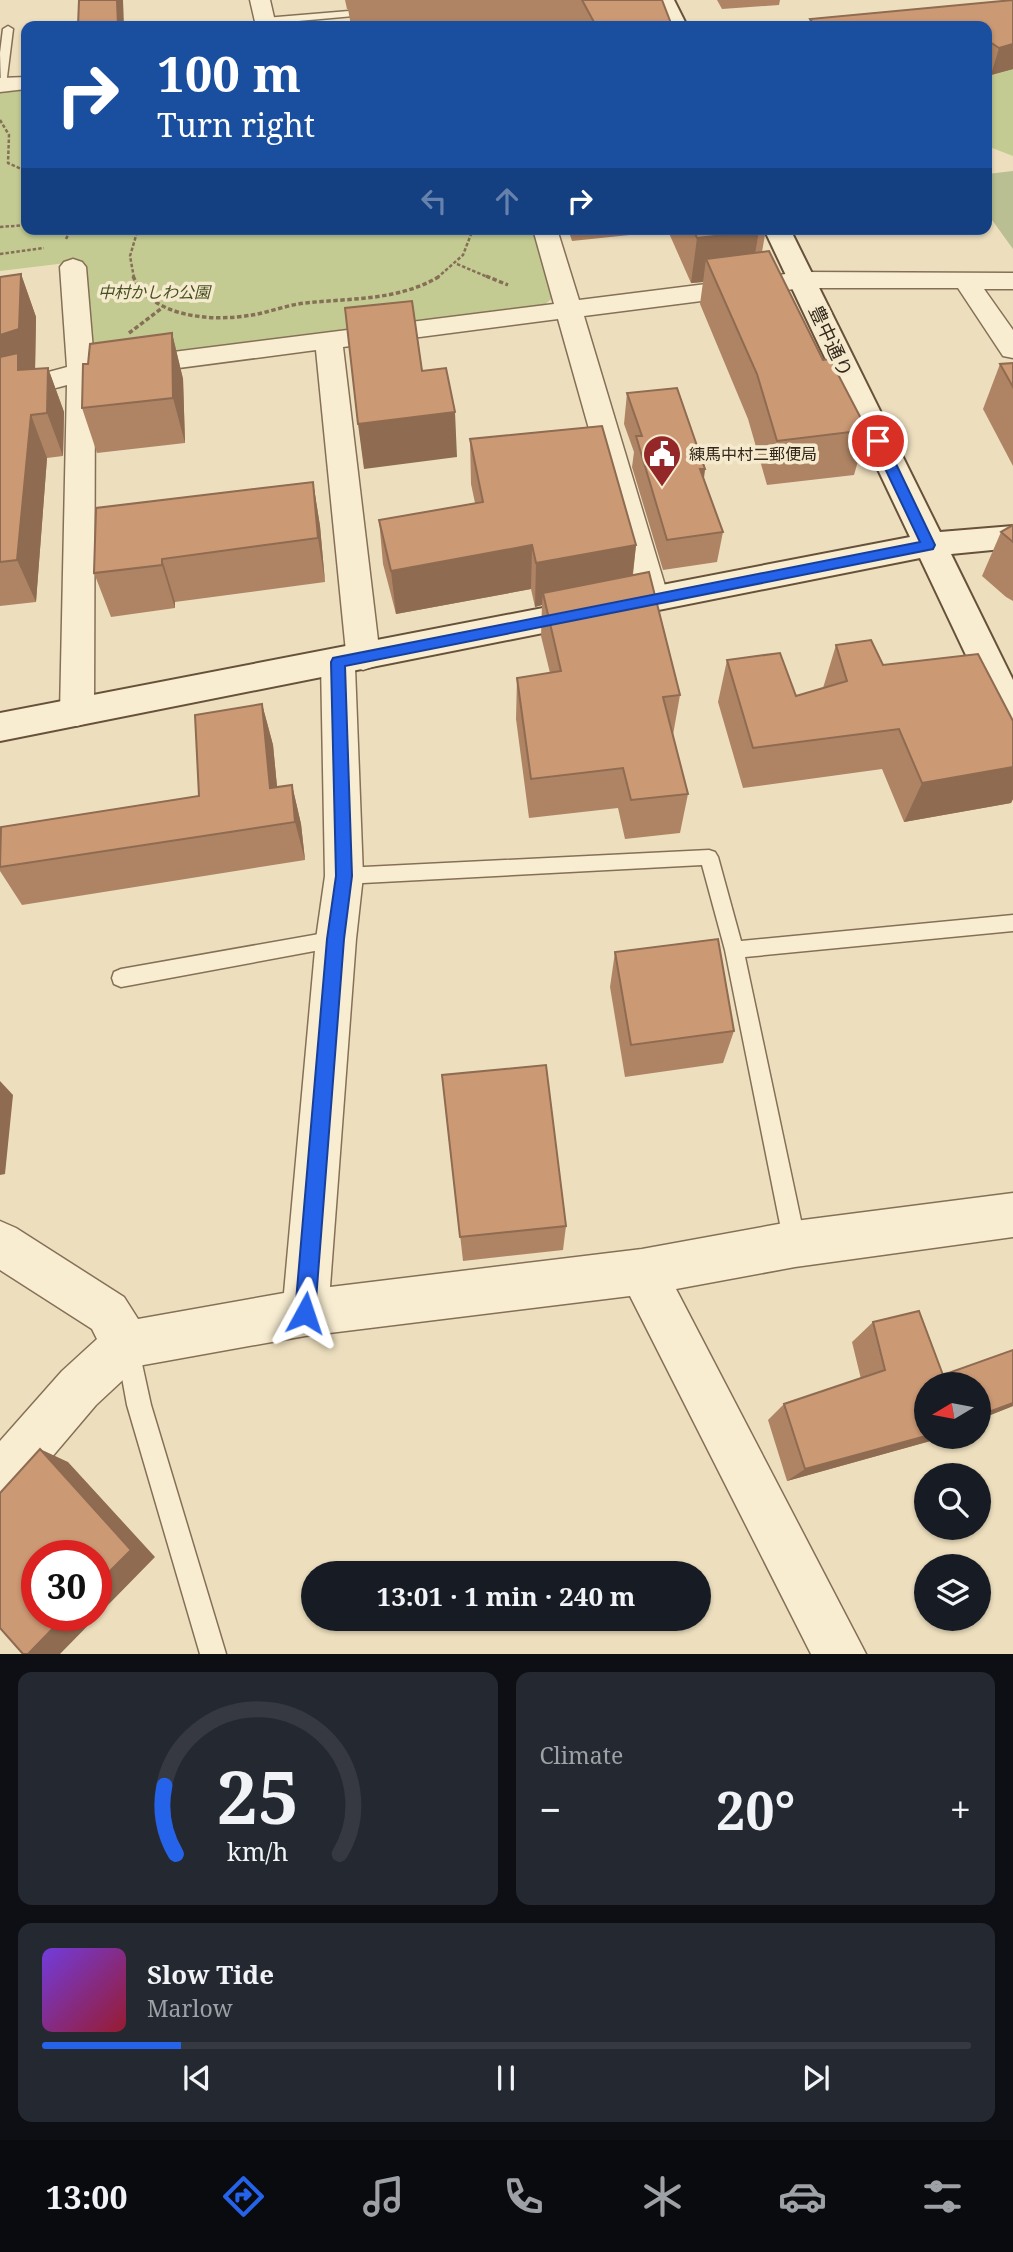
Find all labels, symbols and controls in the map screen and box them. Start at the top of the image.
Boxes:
text: 100 m [157,40,301,106]
icon: right [42,49,133,140]
text: Turn right [157,103,315,146]
icon: left [415,182,453,220]
icon: ahead [488,182,526,220]
icon: right [561,182,599,220]
park label: 中村かしわ公園 [98,281,212,303]
street label: 豊中通り [803,301,859,381]
pin [848,411,908,471]
icon: arrive [859,422,897,460]
public building icon: 練馬中村二郵便局 [641,433,683,488]
place label: 練馬中村二郵便局 [689,443,817,465]
position arrow [268,1276,342,1350]
north arrow [914,1372,990,1449]
map controls [914,1372,991,1631]
button: search [914,1463,991,1540]
speed limit sign: 30 [21,1540,112,1631]
button: layers [914,1554,991,1631]
text: 13:01 · 1 min · 240 m [376,1578,636,1614]
text: Climate [540,1739,623,1771]
text: 25 [217,1747,299,1846]
text: 20° [716,1774,795,1845]
text: − [540,1783,562,1835]
text: + [950,1783,971,1835]
text: km/h [227,1834,289,1868]
text: Slow Tide [147,1956,274,1992]
text: Marlow [147,1992,233,2024]
icon: previous [178,2059,216,2097]
icon: pause [487,2059,525,2097]
icon: next [797,2059,835,2097]
icon: directions [219,2172,268,2221]
icon: music [359,2172,408,2221]
icon: phone [499,2172,548,2221]
icon: climate [638,2172,687,2221]
icon: car [778,2172,827,2221]
icon: filters [918,2172,967,2221]
text: 13:00 [45,2175,128,2218]

